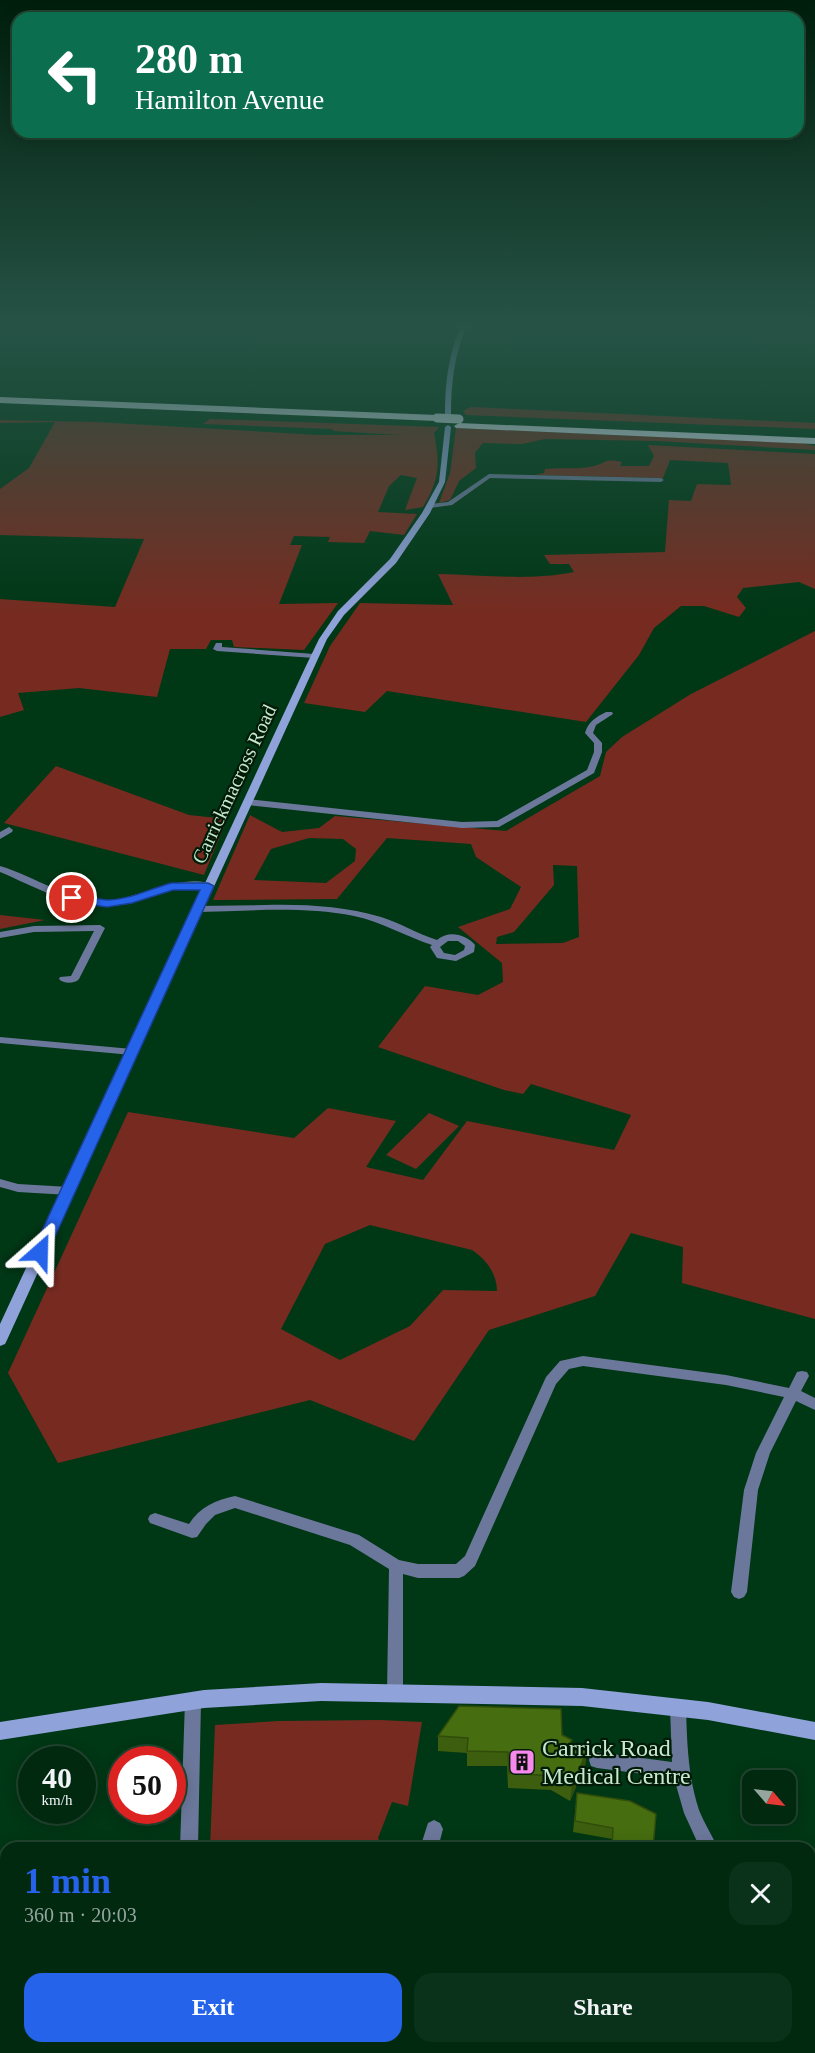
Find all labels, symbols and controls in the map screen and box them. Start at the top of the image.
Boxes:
icon: left [36,36,114,114]
text: 280 m [135,36,244,82]
text: Hamilton Avenue [135,85,324,115]
street label: Carrickmacross Road [188,701,280,867]
pin [46,872,97,923]
icon: arrive [55,881,88,914]
position arrow [8,1220,72,1284]
place label: Carrick Road Medical Centre [542,1735,691,1789]
speed limit sign: 50 [108,1746,186,1824]
building icon: Carrick Road Medical Centre [507,1747,537,1777]
text: 40 [42,1761,72,1794]
north arrow [742,1770,796,1824]
map controls [742,1770,796,1824]
text: km/h [42,1792,72,1808]
text: 1 min [24,1861,111,1901]
button: close [729,1862,792,1925]
text: 360 m · 20:03 [24,1904,137,1926]
button: Exit [24,1973,402,2042]
button: Share [414,1973,792,2042]

